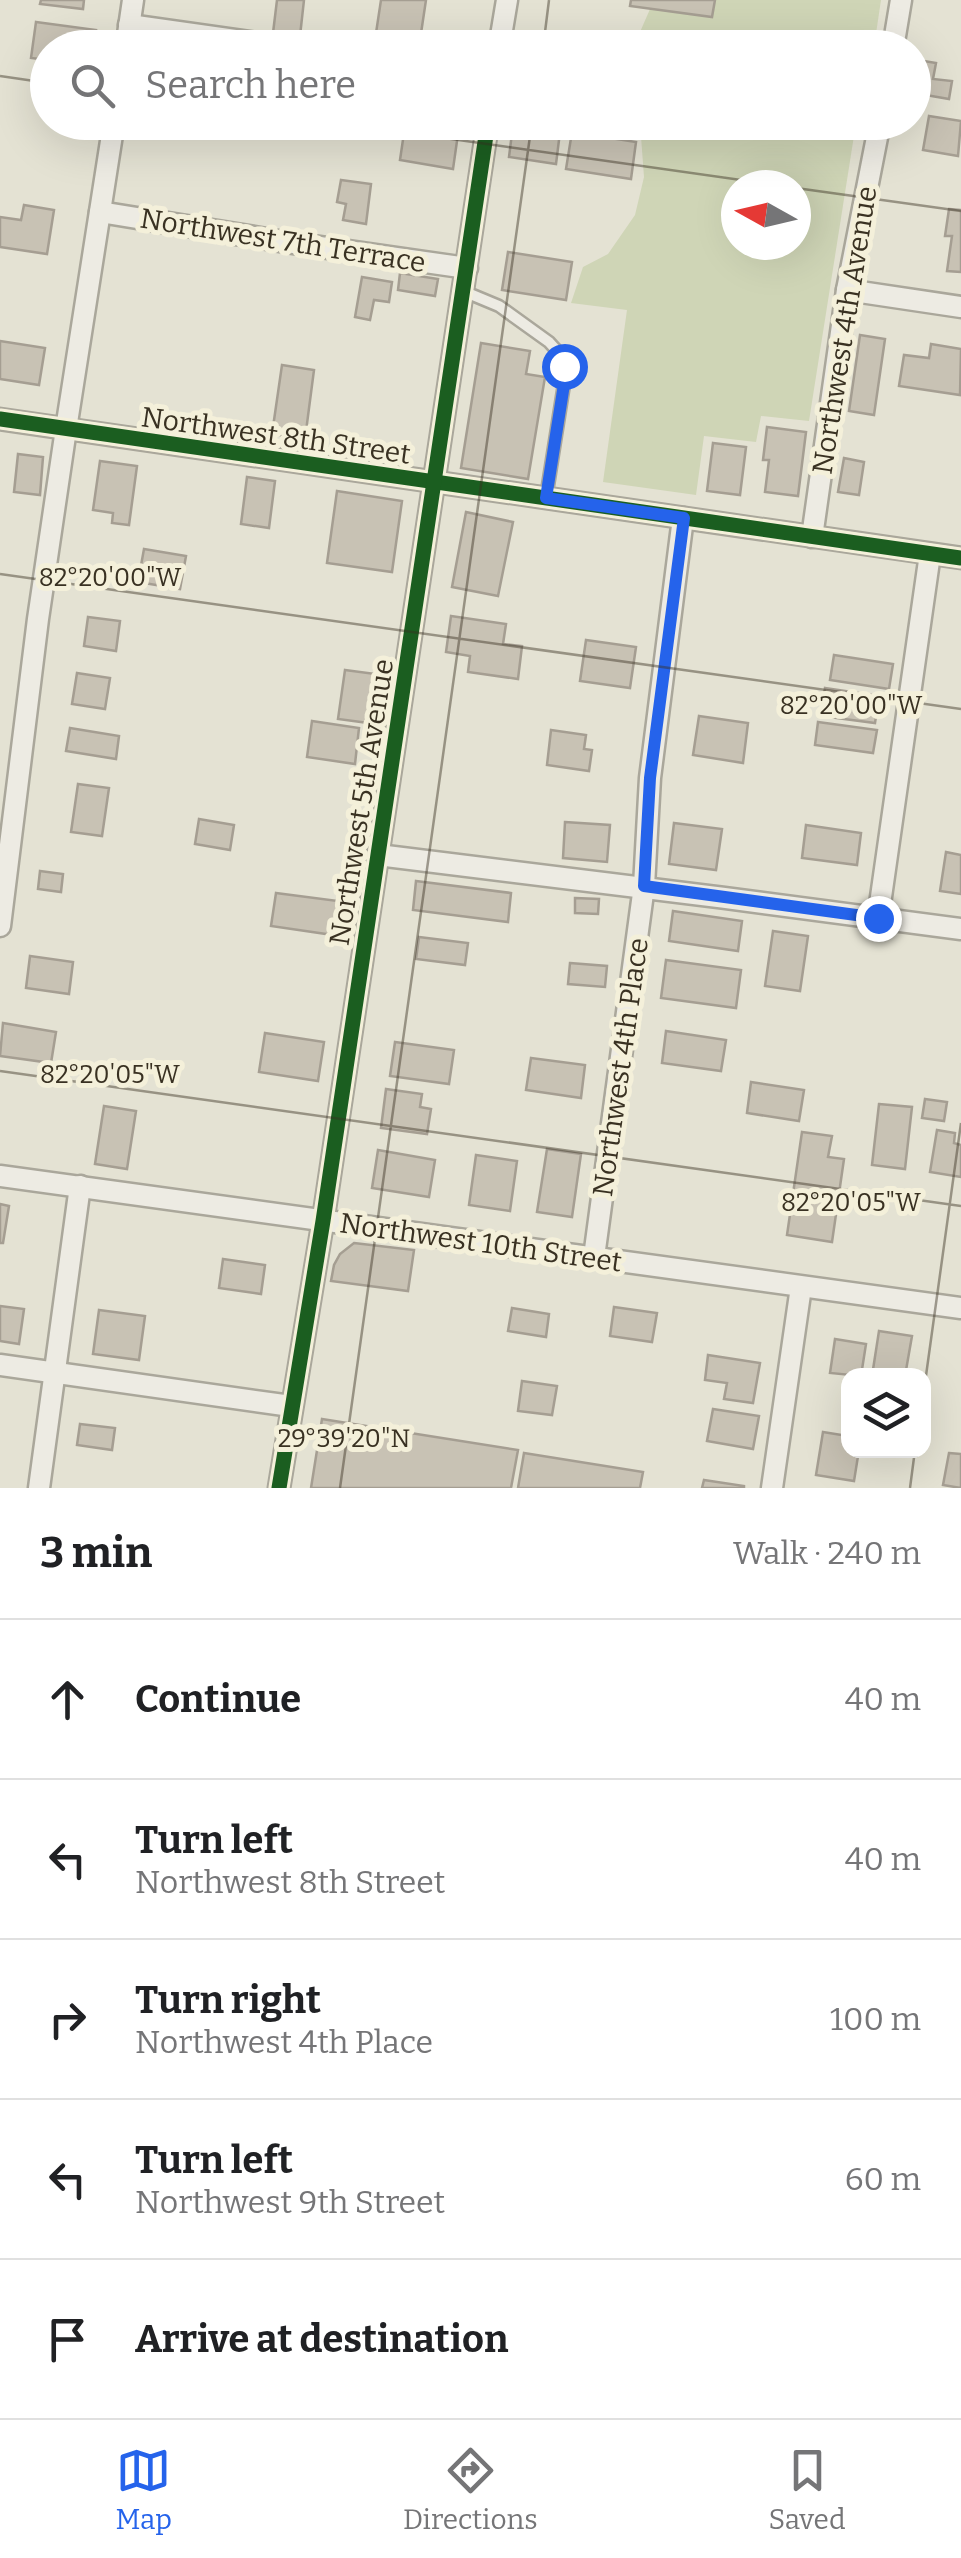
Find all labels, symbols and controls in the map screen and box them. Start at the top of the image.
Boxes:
search box [30,30,931,140]
icon: search [65,58,120,113]
text: Search here [145,62,356,108]
north arrow [721,170,811,260]
street label: Northwest 4th Avenue [805,184,884,476]
street label: Northwest 7th Terrace [138,202,428,279]
route start [542,344,588,390]
street label: Northwest 8th Street [139,400,413,471]
text: 82°20'00"W [39,563,182,593]
street label: Northwest 5th Avenue [323,657,400,948]
text: 82°20'00"W [780,691,923,721]
route end [856,896,902,942]
street label: Northwest 4th Place [586,936,655,1198]
text: 82°20'05"W [40,1060,180,1090]
text: 82°20'05"W [781,1188,921,1218]
street label: Northwest 10th Street [338,1206,624,1279]
map controls [841,1368,931,1458]
button: layers [841,1368,931,1458]
text: 29°39'20"N [278,1424,410,1454]
text: 3 min [40,1528,152,1578]
text: Walk · 240 m [733,1534,921,1572]
icon: ahead [40,1672,95,1727]
text: Continue [135,1676,301,1722]
text: 40 m [845,1680,921,1718]
text: Turn left [135,1817,293,1863]
icon: left [40,1832,95,1887]
text: 40 m [845,1840,921,1878]
text: Northwest 8th Street [135,1863,445,1901]
text: Turn right [135,1977,321,2023]
icon: right [40,1992,95,2047]
text: 100 m [830,2000,921,2038]
text: Northwest 4th Place [135,2023,433,2061]
text: Turn left [135,2137,293,2183]
icon: left [40,2152,95,2207]
text: 60 m [845,2160,921,2198]
text: Northwest 9th Street [135,2183,445,2221]
icon: arrive [40,2312,95,2367]
text: Arrive at destination [135,2316,508,2362]
tab: Map [115,2443,172,2536]
tab: Directions [403,2443,538,2536]
tab: Saved [769,2443,846,2536]

